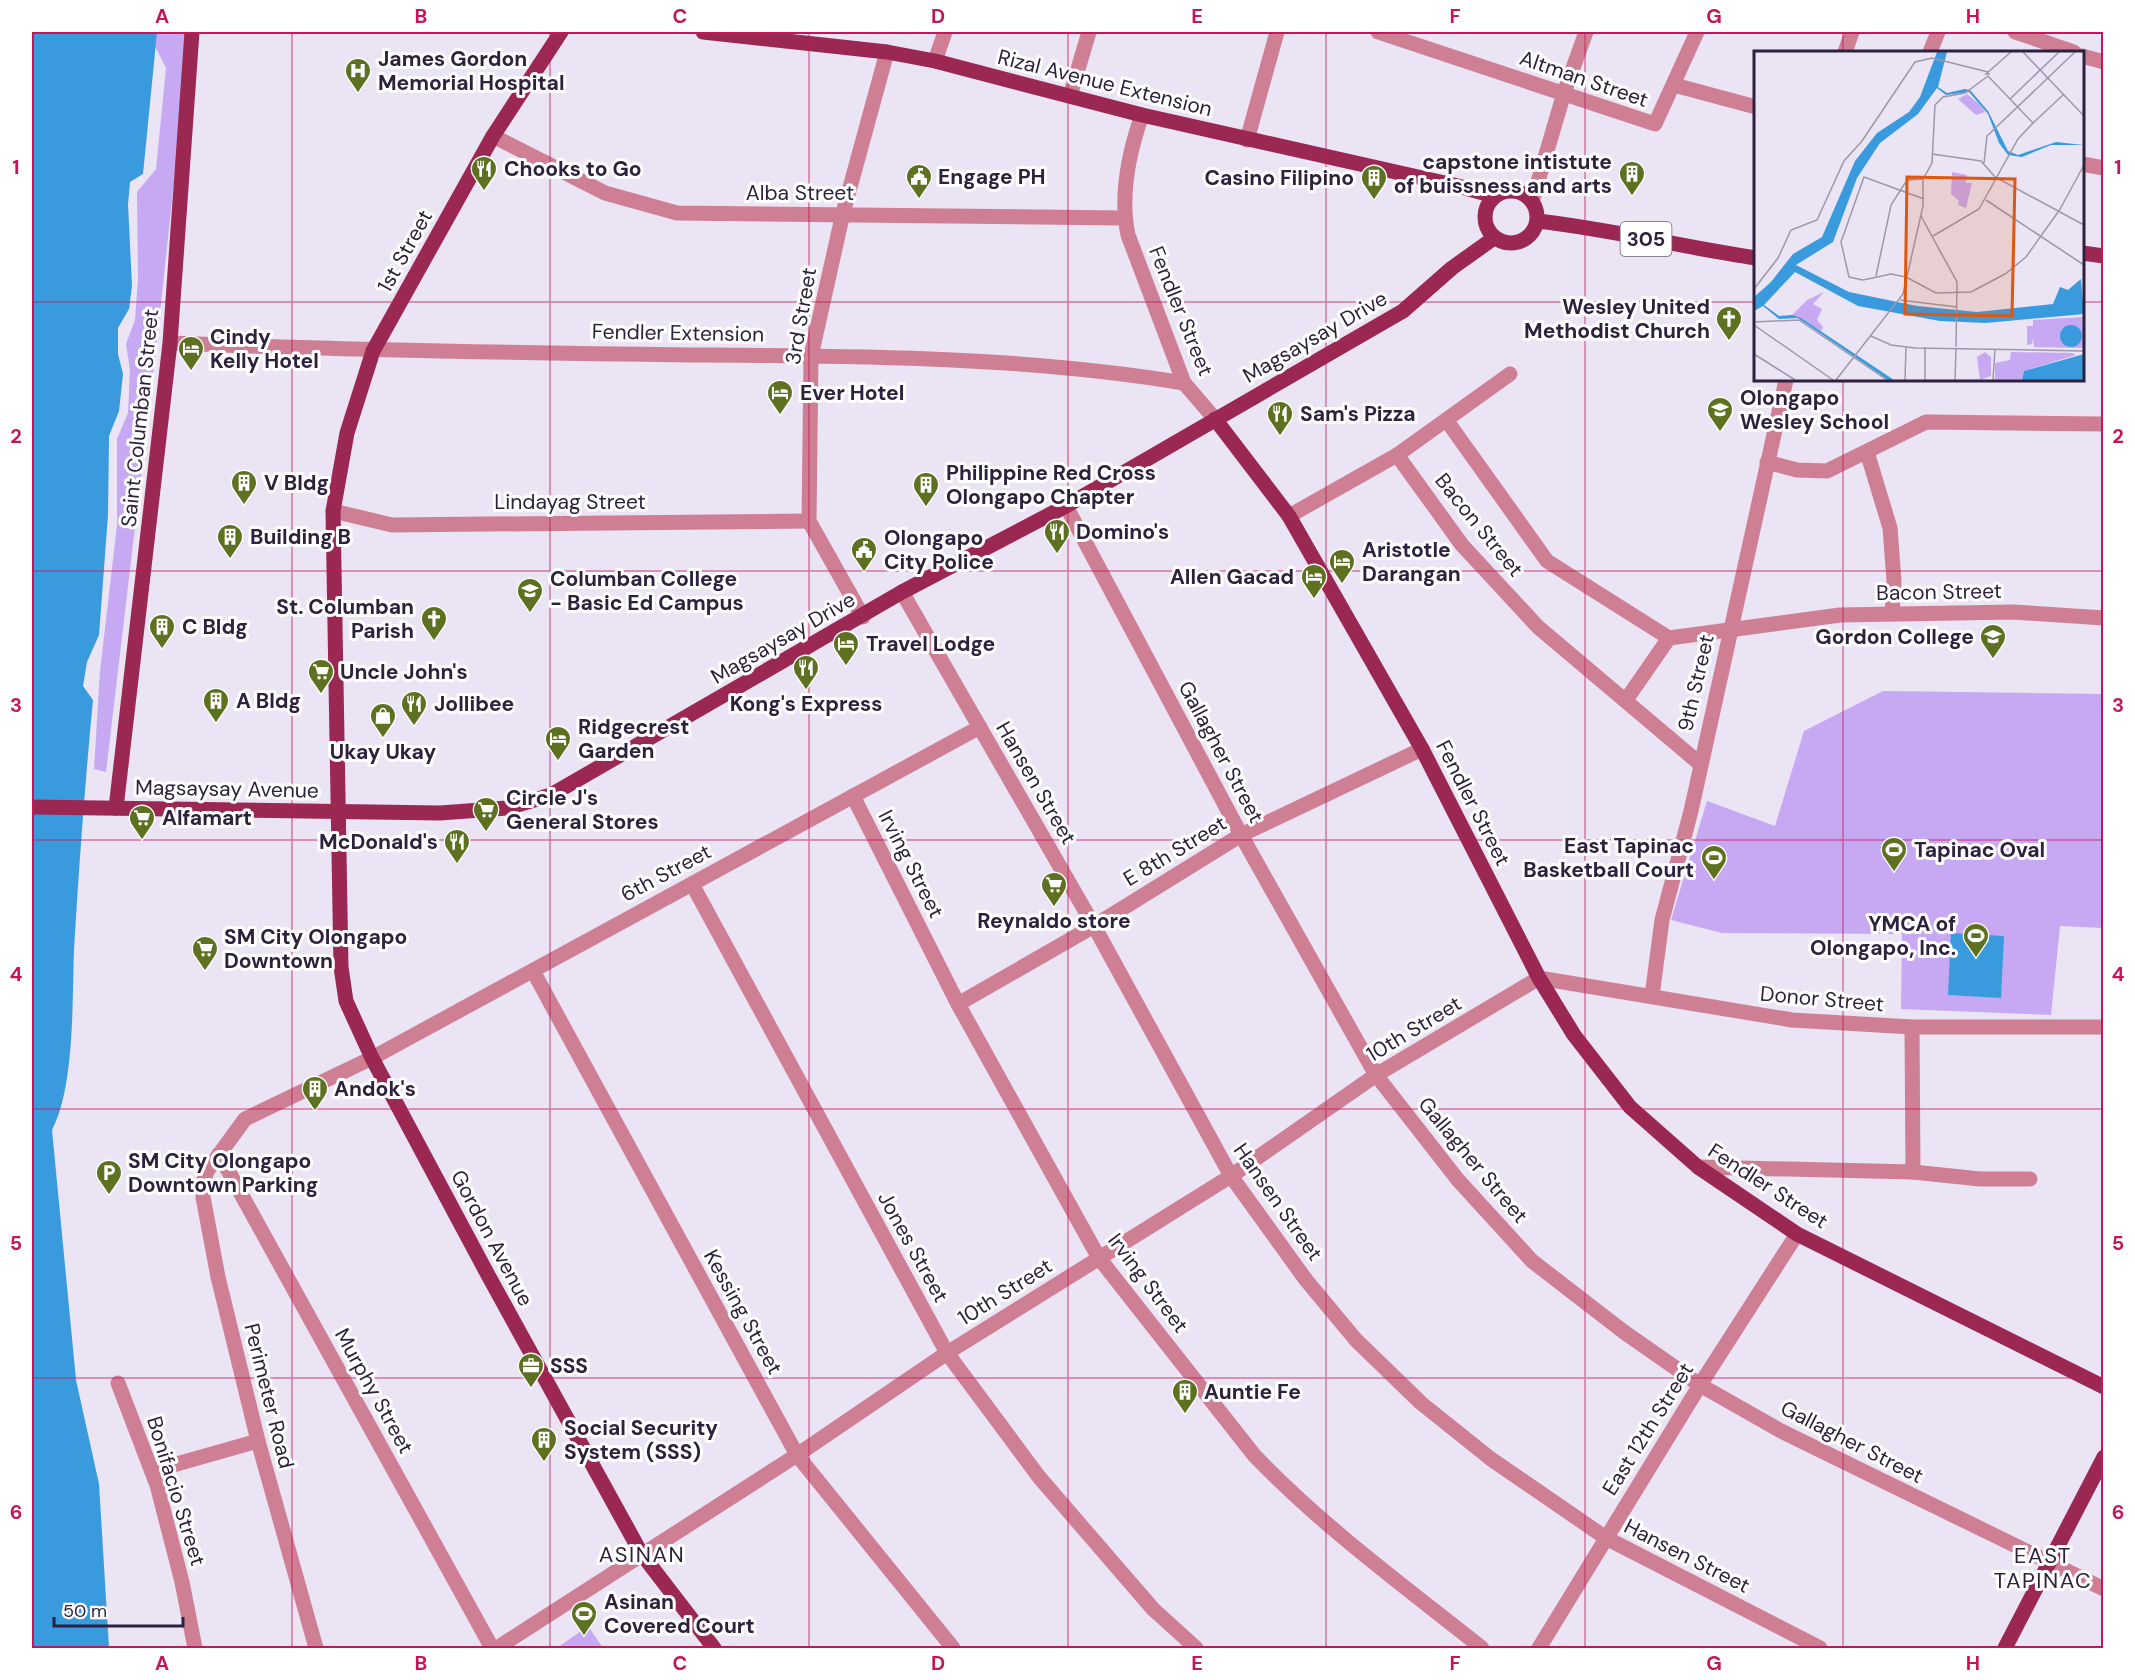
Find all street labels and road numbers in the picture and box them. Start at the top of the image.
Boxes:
street label: Rizal Avenue Extension [995,43,1215,123]
street label: Altman Street [1516,44,1652,114]
street label: Alba Street [746,179,854,207]
street label: 1st Street [371,205,439,297]
road number: 305 [1620,222,1672,256]
street label: Fendler Street [1142,242,1220,380]
street label: 3rd Street [779,265,823,367]
street label: Magsaysay Drive [1238,284,1392,390]
street label: Saint Columban Street [115,308,165,528]
street label: Fendler Extension [592,317,764,349]
street label: Bacon Street [1429,467,1529,583]
street label: Lindayag Street [494,488,646,516]
street label: Bacon Street [1876,577,2002,607]
street label: Magsaysay Drive [706,585,860,691]
street label: 9th Street [1671,632,1721,734]
street label: Gallagher Street [1172,676,1270,828]
street label: Hansen Street [990,717,1082,849]
street label: Fendler Street [1429,735,1517,871]
street label: Magsaysay Avenue [135,773,319,805]
street label: Irving Street [872,805,950,923]
street label: E 8th Street [1118,809,1232,893]
street label: 6th Street [616,837,716,909]
street label: Donor Street [1759,980,1885,1018]
street label: 10th Street [1361,990,1467,1068]
street label: Gallagher Street [1412,1091,1534,1229]
street label: Fendler Street [1703,1137,1833,1235]
street label: Hansen Street [1227,1138,1329,1266]
street label: Gordon Avenue [444,1165,540,1311]
street label: Jones Street [871,1187,955,1307]
street label: Irving Street [1101,1228,1195,1338]
street label: Kessing Street [697,1245,789,1379]
street label: 10th Street [952,1252,1058,1332]
street label: Perimeter Road [237,1320,301,1472]
street label: Murphy Street [328,1323,420,1459]
street label: East 12th Street [1596,1357,1700,1501]
street label: Gallagher Street [1776,1394,1928,1490]
street label: Bonifacio Street [140,1413,212,1569]
street label: Hansen Street [1619,1512,1755,1600]

